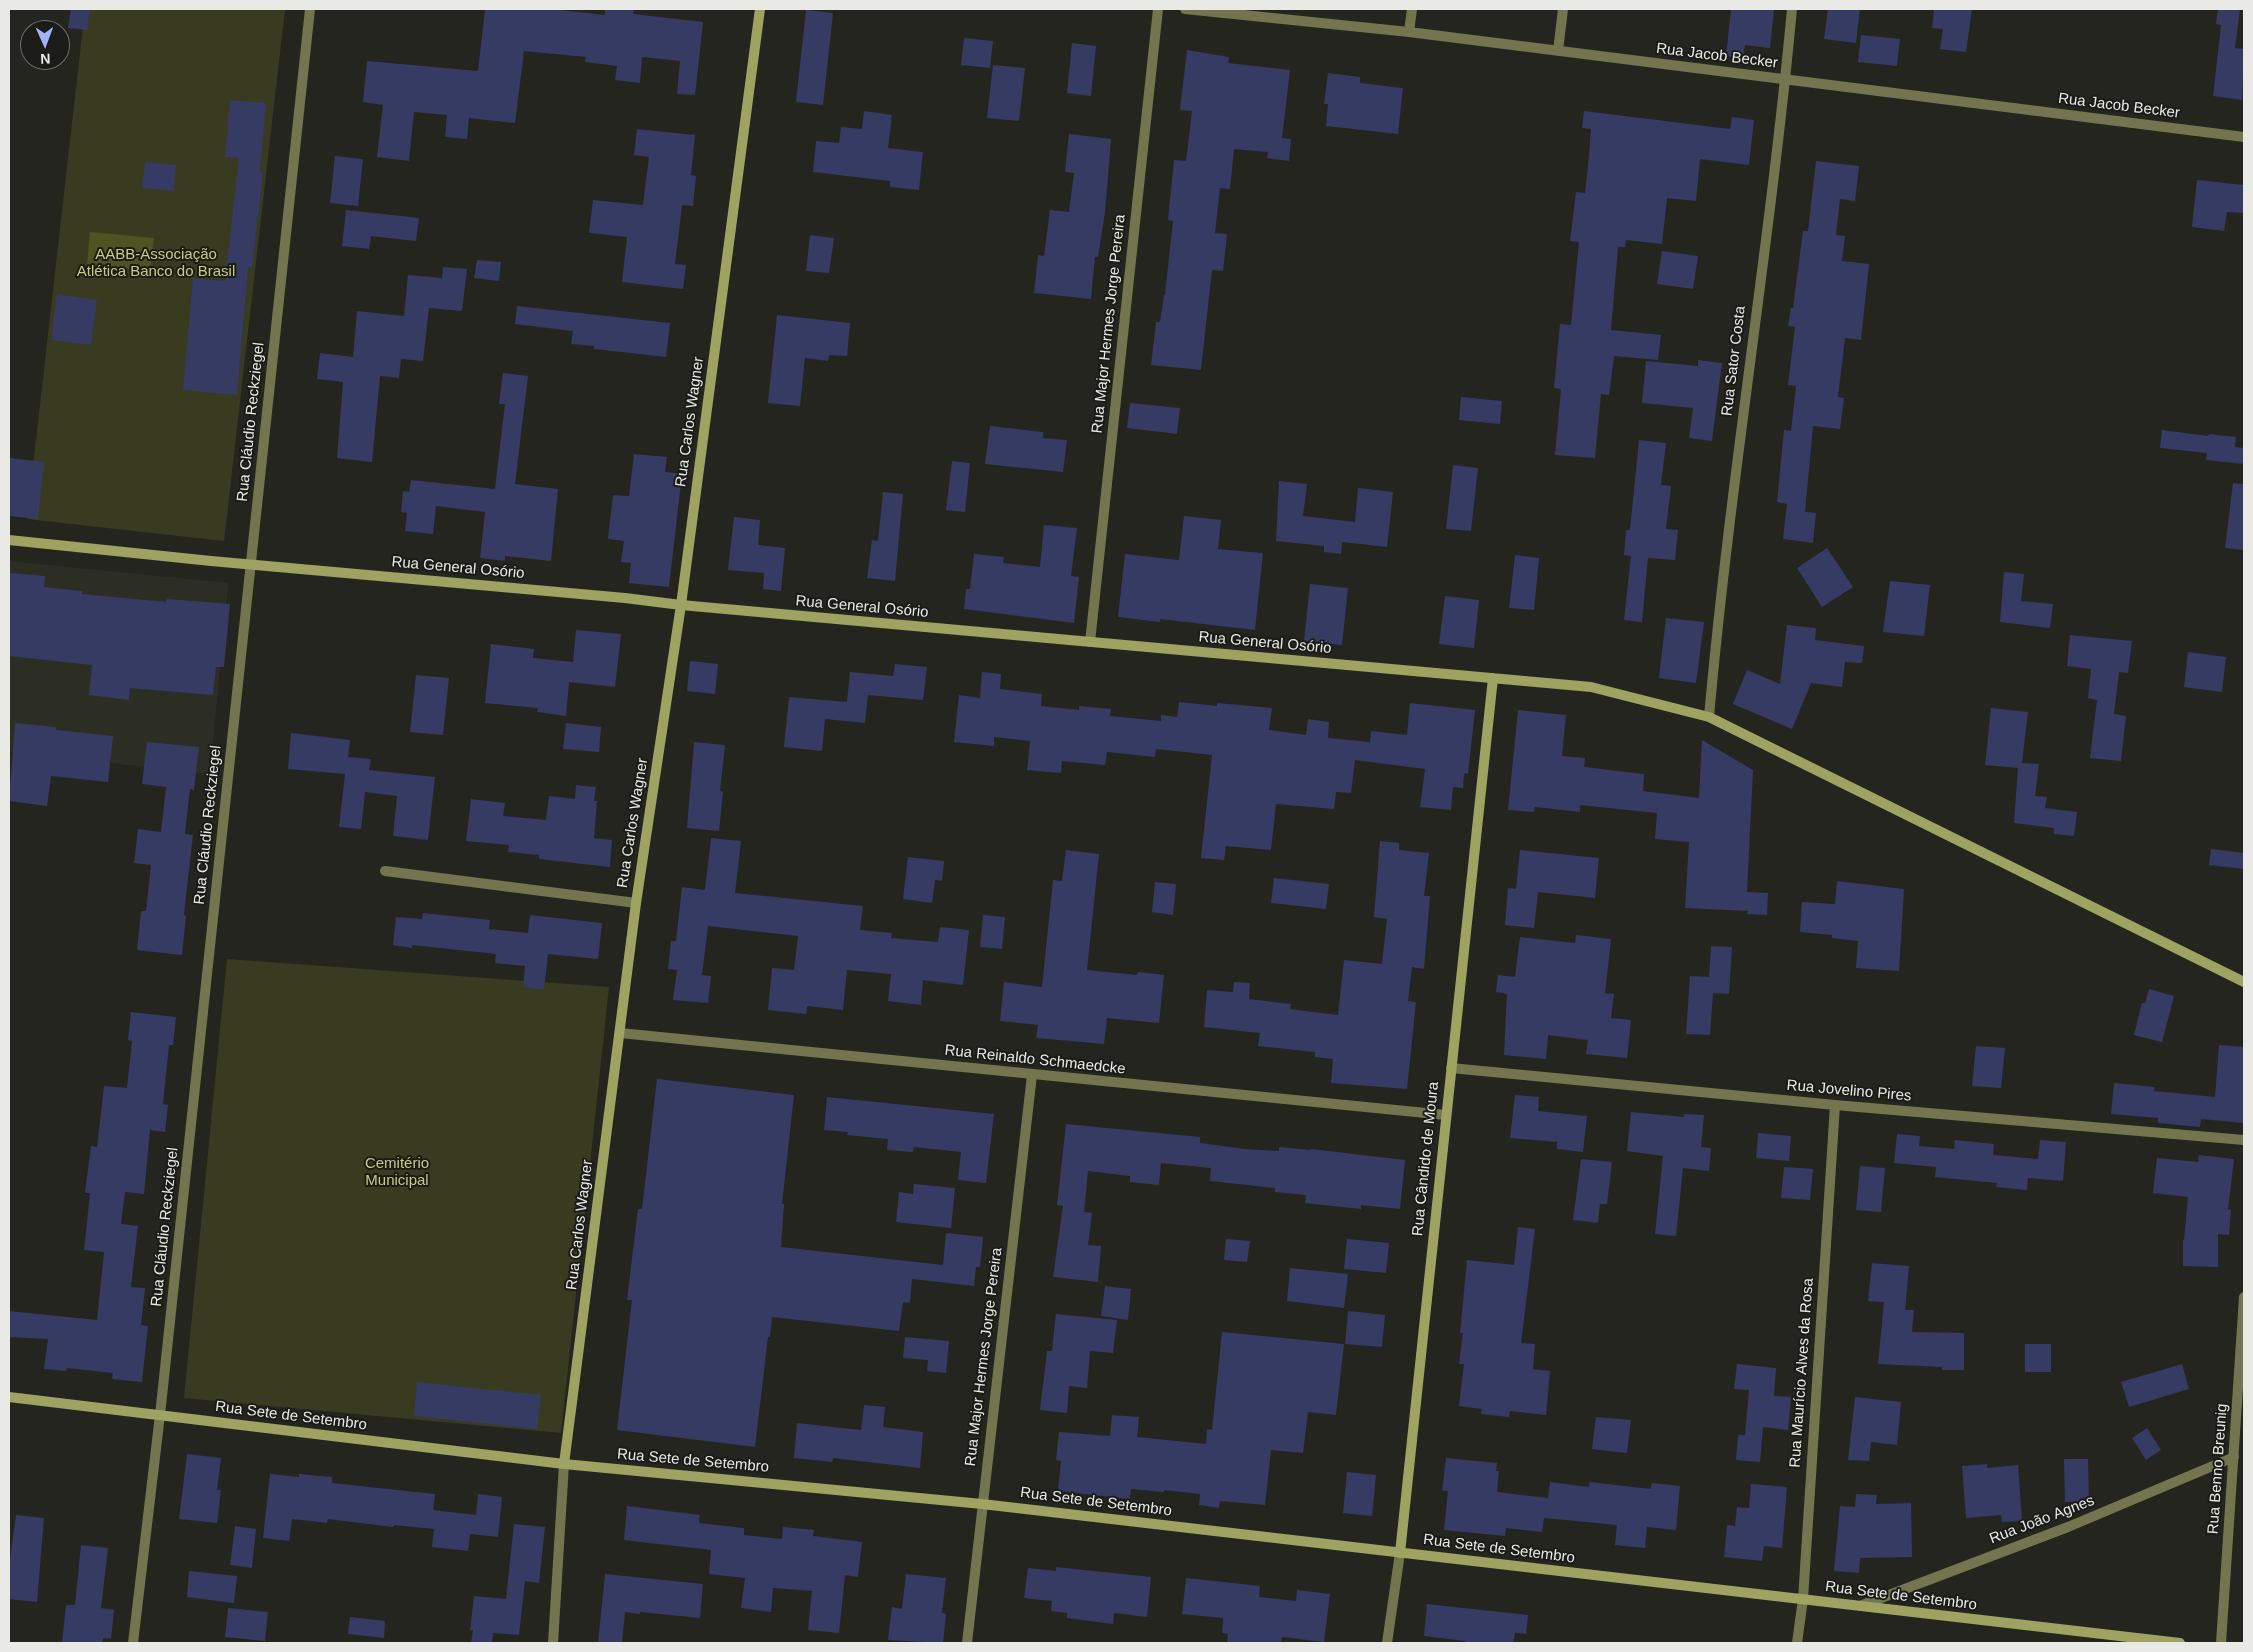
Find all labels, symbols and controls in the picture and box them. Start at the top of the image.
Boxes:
north arrow [20,20,70,70]
street label: Rua Jacob Becker [1655,40,1779,72]
text: N [40,51,51,67]
street label: Rua Jacob Becker [2057,90,2181,122]
street label: Rua Major Hermes Jorge Pereira [1089,214,1129,434]
park label: AABB-Associação Atlética Banco do Brasil [77,246,235,281]
street label: Rua Sator Costa [1718,305,1750,417]
street label: Rua Cláudio Reckziegel [234,341,268,503]
street label: Rua Carlos Wagner [672,356,708,488]
street label: Rua General Osório [391,553,525,583]
street label: Rua General Osório [795,592,929,622]
street label: Rua General Osório [1198,628,1332,658]
street label: Rua Cláudio Reckziegel [191,744,225,906]
street label: Rua Carlos Wagner [614,757,652,889]
street label: Rua Reinaldo Schmaedcke [944,1042,1126,1078]
street label: Rua Jovelino Pires [1786,1077,1912,1105]
street label: Rua Cândido de Moura [1409,1081,1443,1237]
street label: Rua Cláudio Reckziegel [148,1146,182,1308]
park label: Cemitério Municipal [365,1155,429,1190]
street label: Rua Carlos Wagner [563,1159,597,1291]
street label: Rua Major Hermes Jorge Pereira [962,1247,1006,1467]
street label: Rua Maurício Alves da Rosa [1786,1278,1818,1468]
street label: Rua Sete de Setembro [214,1398,368,1434]
street label: Rua Benno Breunig [2204,1403,2232,1535]
street label: Rua Sete de Setembro [616,1445,770,1477]
street label: Rua Sete de Setembro [1019,1484,1173,1520]
street label: Rua João Agnes [1987,1492,2097,1548]
street label: Rua Sete de Setembro [1422,1531,1576,1567]
street label: Rua Sete de Setembro [1824,1578,1978,1614]

